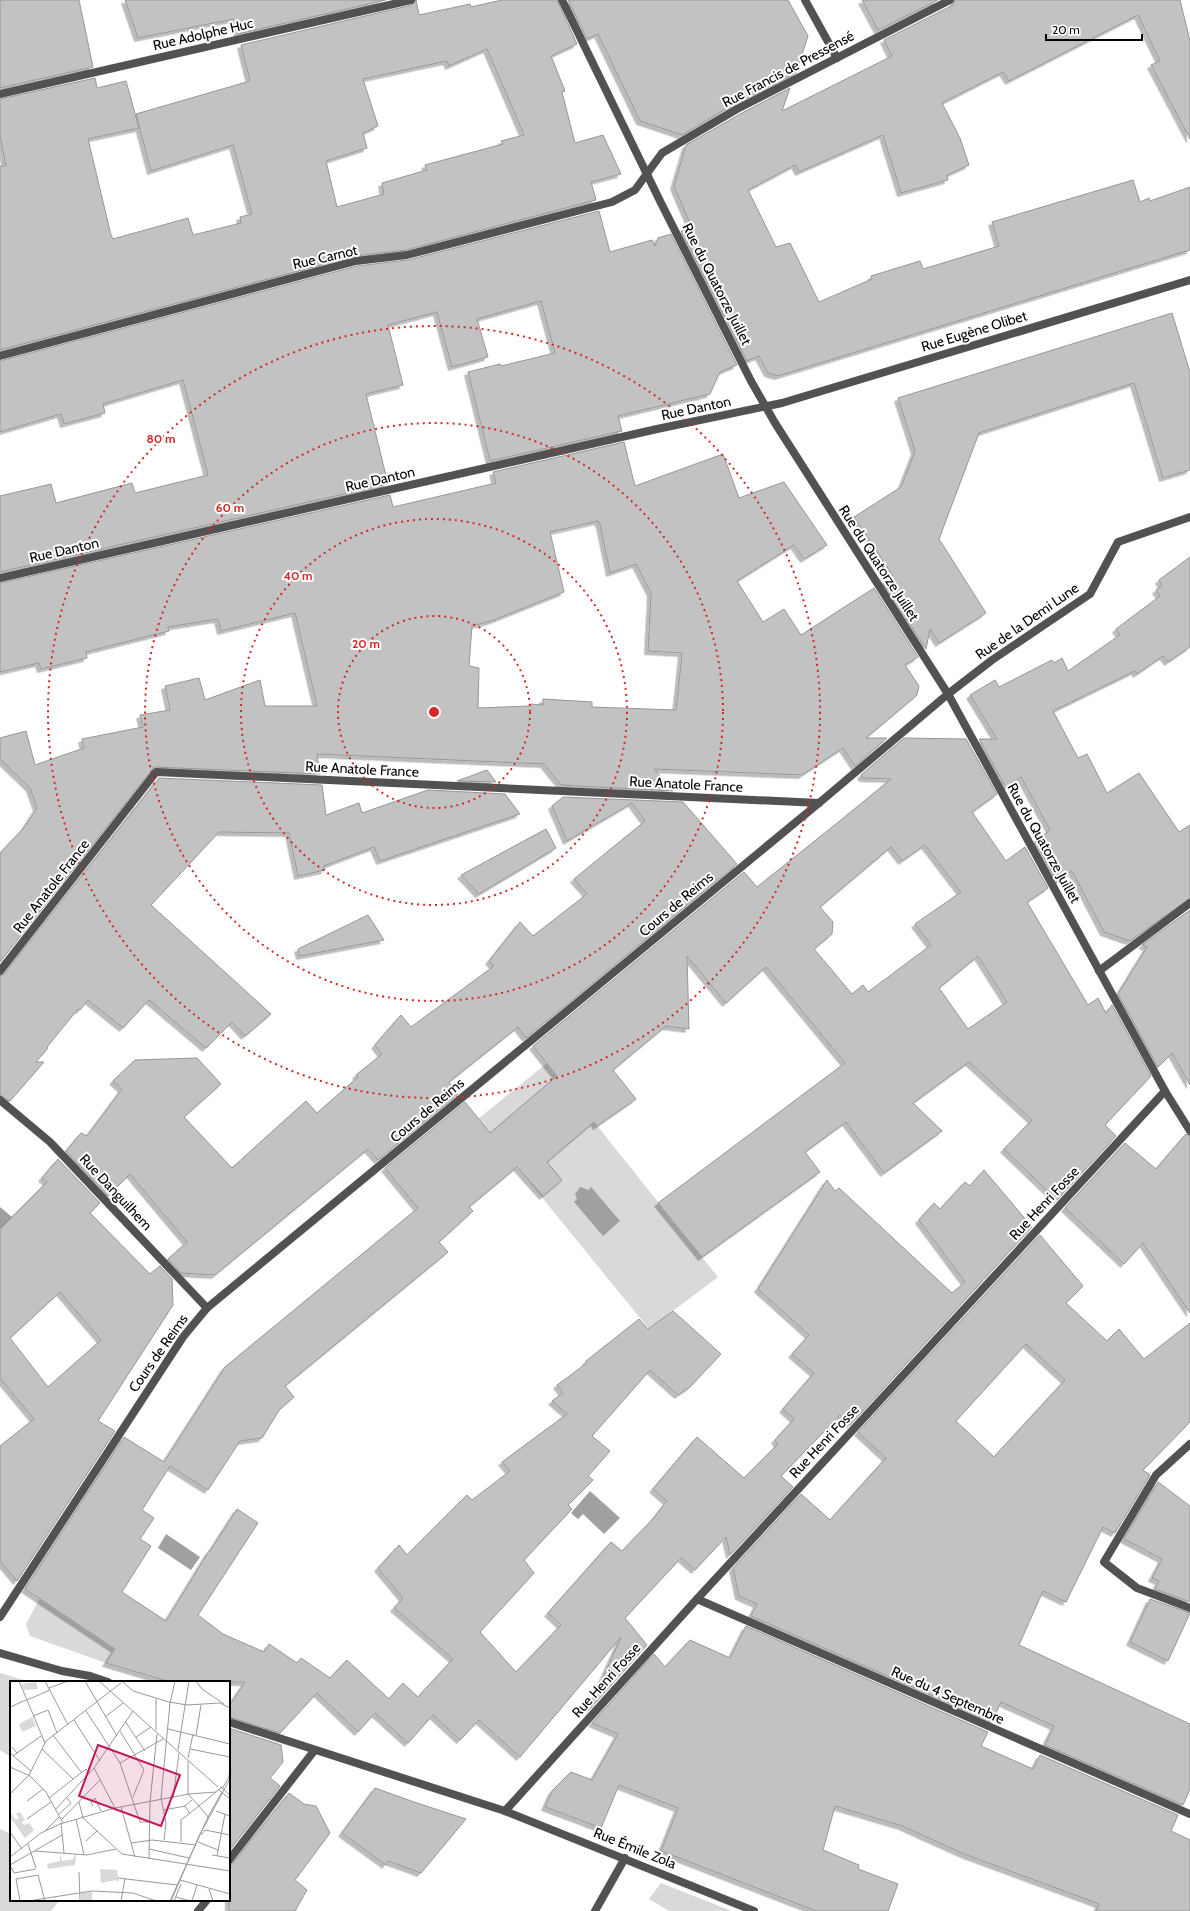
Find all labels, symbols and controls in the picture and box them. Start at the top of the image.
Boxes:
street label: Rue Adolphe Huc [151,14,255,54]
scale bar [1046,16,1142,42]
text: 20 m [1052,22,1080,37]
street label: Rue Francis de Pressensé [719,27,857,111]
street label: Rue du Quatorze Juillet [678,220,756,348]
street label: Rue Carnot [291,241,359,273]
street label: Rue Eugène Olibet [919,306,1029,356]
street label: Rue Danton [660,392,733,424]
text: 80 m [147,431,175,446]
street label: Rue Danton [344,462,417,496]
text: 60 m [216,500,244,515]
street label: Rue du Quatorze Juillet [835,502,923,625]
street label: Rue Danton [28,533,101,567]
text: 40 m [283,568,313,583]
street label: Rue de la Demi Lune [972,579,1082,663]
text: 20 m [352,636,380,651]
centre of rings [427,705,441,719]
street label: Rue Anatole France [305,757,419,781]
street label: Rue Anatole France [629,772,743,796]
street label: Rue du Quatorze Juillet [1004,780,1085,906]
street label: Rue Anatole France [9,836,93,936]
street label: Cours de Reims [635,868,717,940]
street label: Cours de Reims [386,1074,468,1146]
street label: Rue Danguilhem [76,1150,156,1234]
street label: Rue Henri Fosse [1005,1162,1083,1244]
street label: Cours de Reims [124,1310,192,1396]
street label: Rue Henri Fosse [785,1400,863,1482]
street label: Rue Henri Fosse [568,1639,644,1721]
street label: Rue du 4 Septembre [889,1662,1007,1728]
inset map [10,1681,230,1901]
street label: Rue Émile Zola [591,1823,679,1873]

